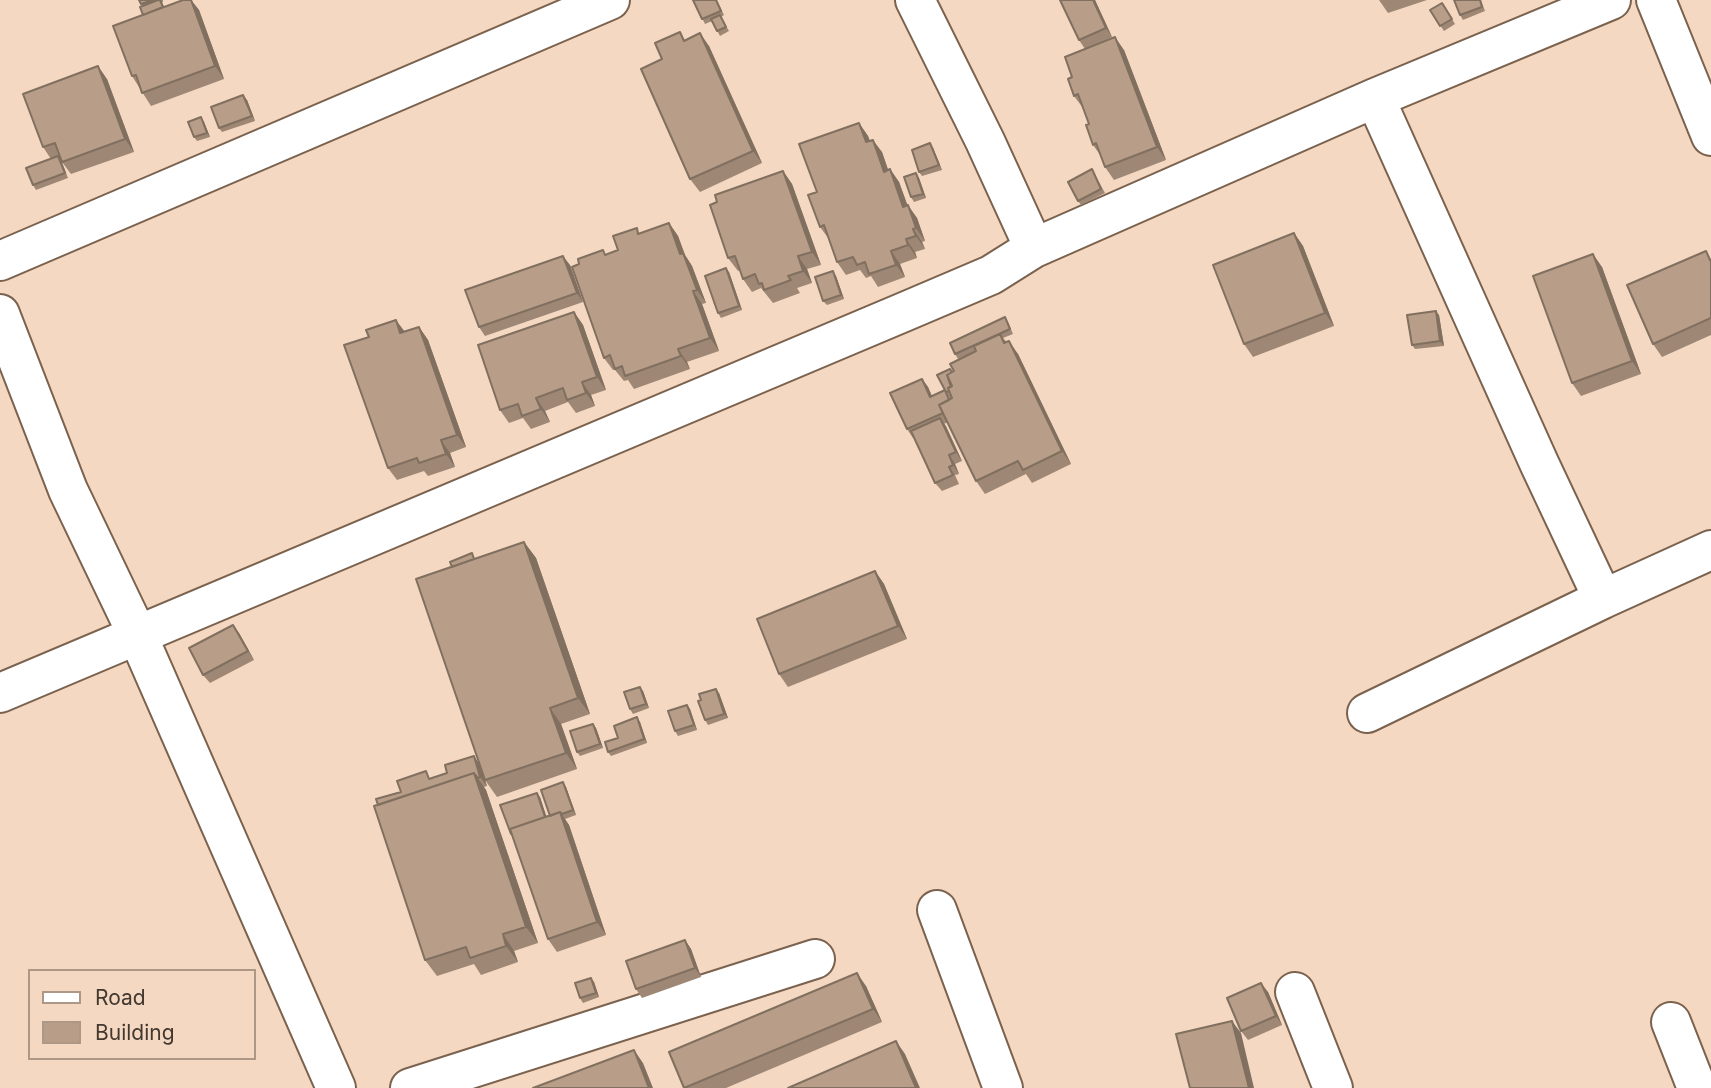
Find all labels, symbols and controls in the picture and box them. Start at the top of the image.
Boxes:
legend [28,969,256,1060]
text: Road [95,985,146,1010]
text: Building [95,1020,175,1045]

